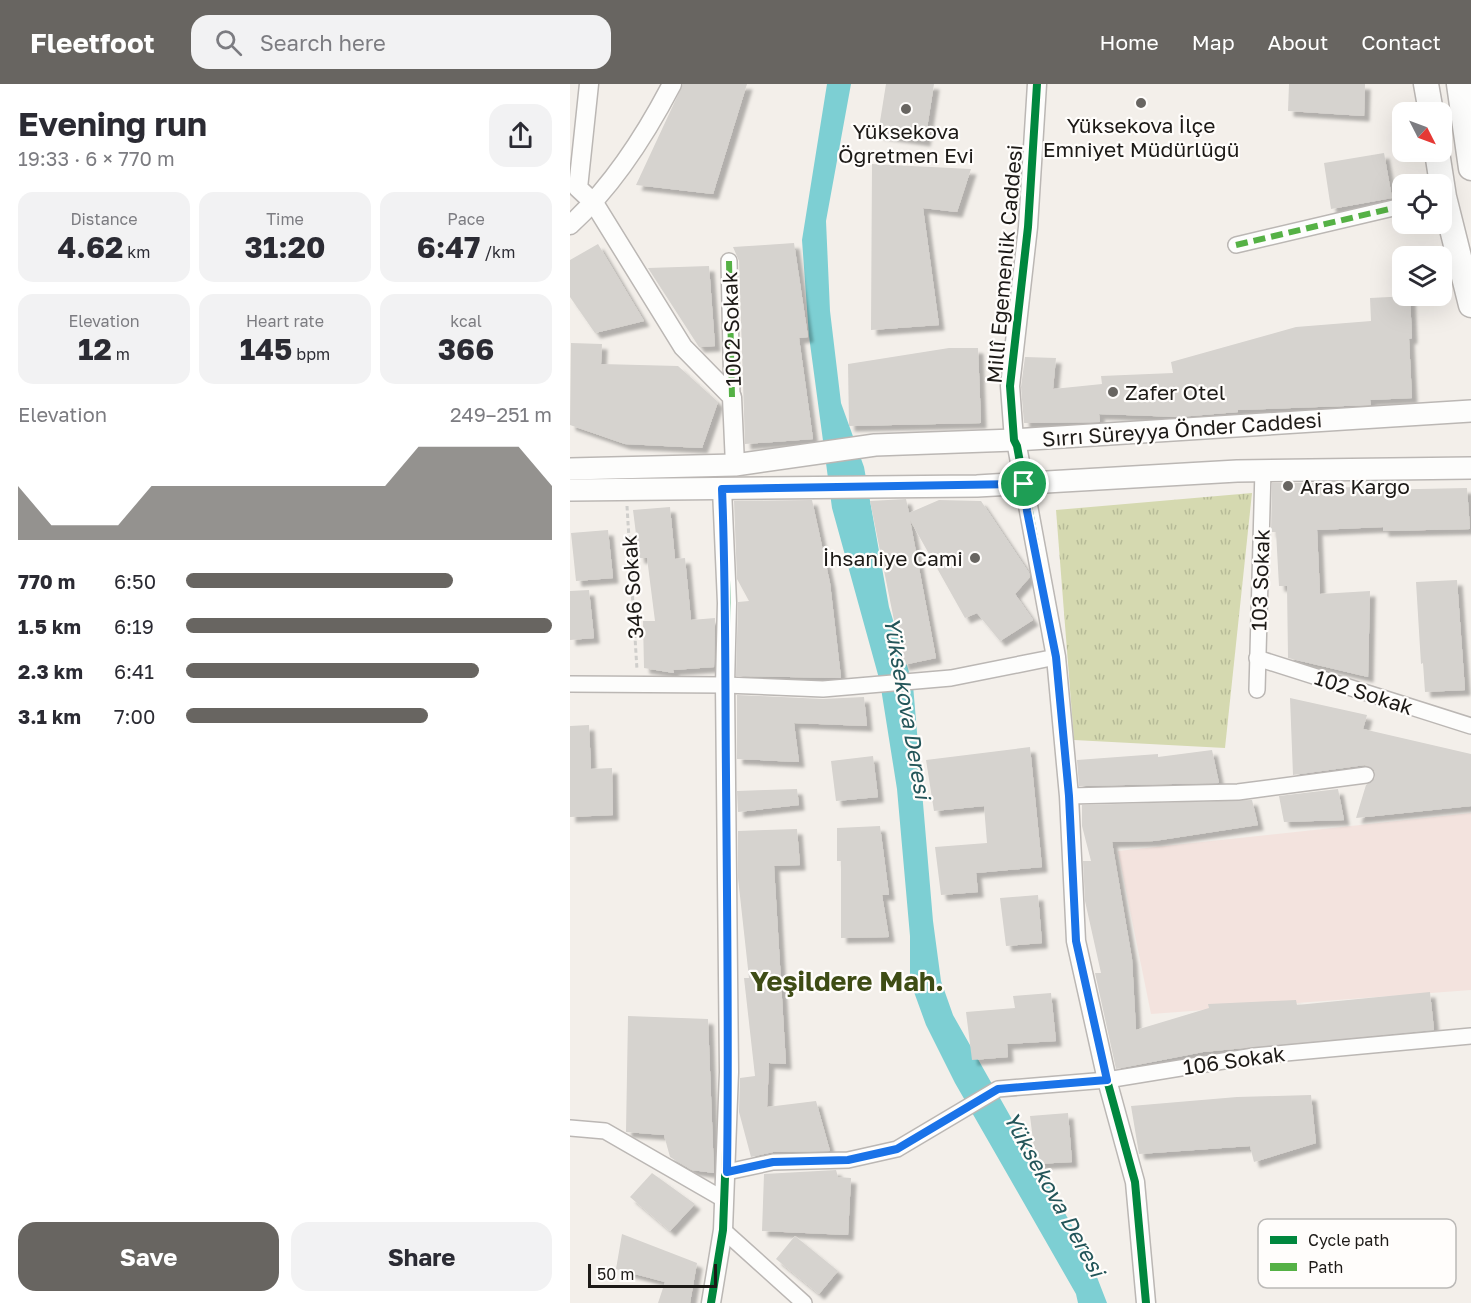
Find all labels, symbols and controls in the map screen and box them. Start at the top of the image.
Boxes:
search box [191,15,611,69]
text: Fleetfoot [30,26,155,59]
icon: search [212,26,245,59]
text: Search here [260,29,386,56]
text: Home [1099,29,1159,55]
text: Map [1192,29,1235,55]
text: About [1268,29,1328,55]
text: Contact [1361,29,1441,55]
marker: Yüksekova İlçe Emniyet Müdürlüğü [1134,96,1148,110]
marker: Yüksekova Öğretmen Evi [899,102,913,116]
north arrow [1392,102,1452,162]
map controls [1392,102,1452,306]
text: Evening run [18,104,207,143]
button: share [489,104,552,167]
place label: Yüksekova İlçe Emniyet Müdürlüğü [1043,112,1239,162]
place label: Yüksekova Öğretmen Evi [838,118,974,168]
street label: Millî Egemenlik Caddesi [981,143,1027,385]
text: 19:33 · 6 × 770 m [18,146,175,170]
button: locate [1392,174,1452,234]
text: Distance [70,209,138,229]
text: Time [266,209,304,229]
text: Pace [447,209,485,229]
text: 4.62 [58,229,123,265]
text: 31:20 [244,229,326,265]
text: 6:47 [417,229,480,265]
text: km [123,242,150,262]
text: /km [480,242,515,262]
button: layers [1392,246,1452,306]
street label: 1002 Sokak [716,271,746,387]
text: Elevation [68,311,140,331]
text: Heart rate [246,311,324,331]
text: kcal [450,311,482,331]
text: 12 [78,331,112,367]
text: 145 [240,331,292,367]
text: 366 [438,331,494,367]
text: m [112,344,130,364]
text: bpm [292,344,330,364]
place label: Zafer Otel [1125,379,1225,405]
marker: Zafer Otel [1106,385,1120,399]
text: Elevation [18,402,107,426]
text: 249–251 m [450,402,552,426]
street label: Sırrı Süreyya Önder Caddesi [1041,406,1323,452]
pin [998,458,1049,509]
icon: arrive [1007,467,1040,500]
place label: Aras Kargo [1300,473,1410,499]
marker: Aras Kargo [1281,479,1295,493]
street label: 103 Sokak [1245,528,1275,632]
street label: 346 Sokak [615,534,649,640]
place label: İhsaniye Cami [823,545,963,571]
marker: İhsaniye Cami [968,551,982,565]
text: 770 m [18,569,75,593]
text: 6:50 [114,569,156,593]
text: 1.5 km [18,614,81,638]
text: 6:19 [114,614,154,638]
water label: Yüksekova Deresi [879,615,938,804]
text: 2.3 km [18,659,83,683]
text: 6:41 [114,659,154,683]
street label: 102 Sokak [1311,664,1417,720]
text: 3.1 km [18,704,81,728]
text: 7:00 [114,704,155,728]
district label: Yeşildere Mah. [750,965,944,997]
street label: 106 Sokak [1181,1040,1287,1080]
water label: Yüksekova Deresi [999,1107,1113,1284]
legend [1258,1219,1456,1288]
button: Save [18,1222,279,1291]
button: Share [291,1222,552,1291]
text: Cycle path [1308,1230,1389,1250]
text: Path [1308,1257,1343,1277]
scale bar [588,1261,717,1288]
text: 50 m [597,1264,634,1284]

